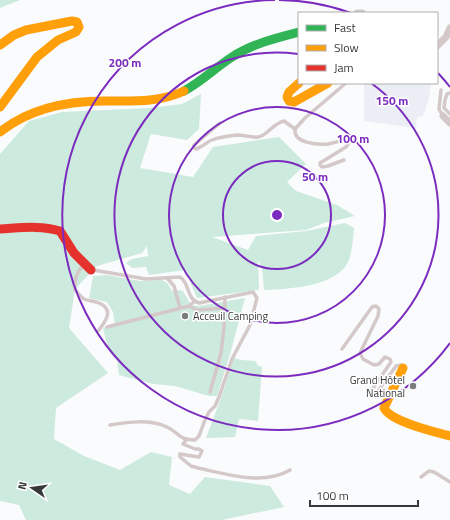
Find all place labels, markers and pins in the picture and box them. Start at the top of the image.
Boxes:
centre of rings [270,208,284,222]
place label: Acceuil Camping [193,308,269,324]
marker: Acceuil Camping [180,311,190,321]
place label: Grand Hôtel National [350,372,405,401]
marker: Grand Hôtel National [408,381,418,391]

